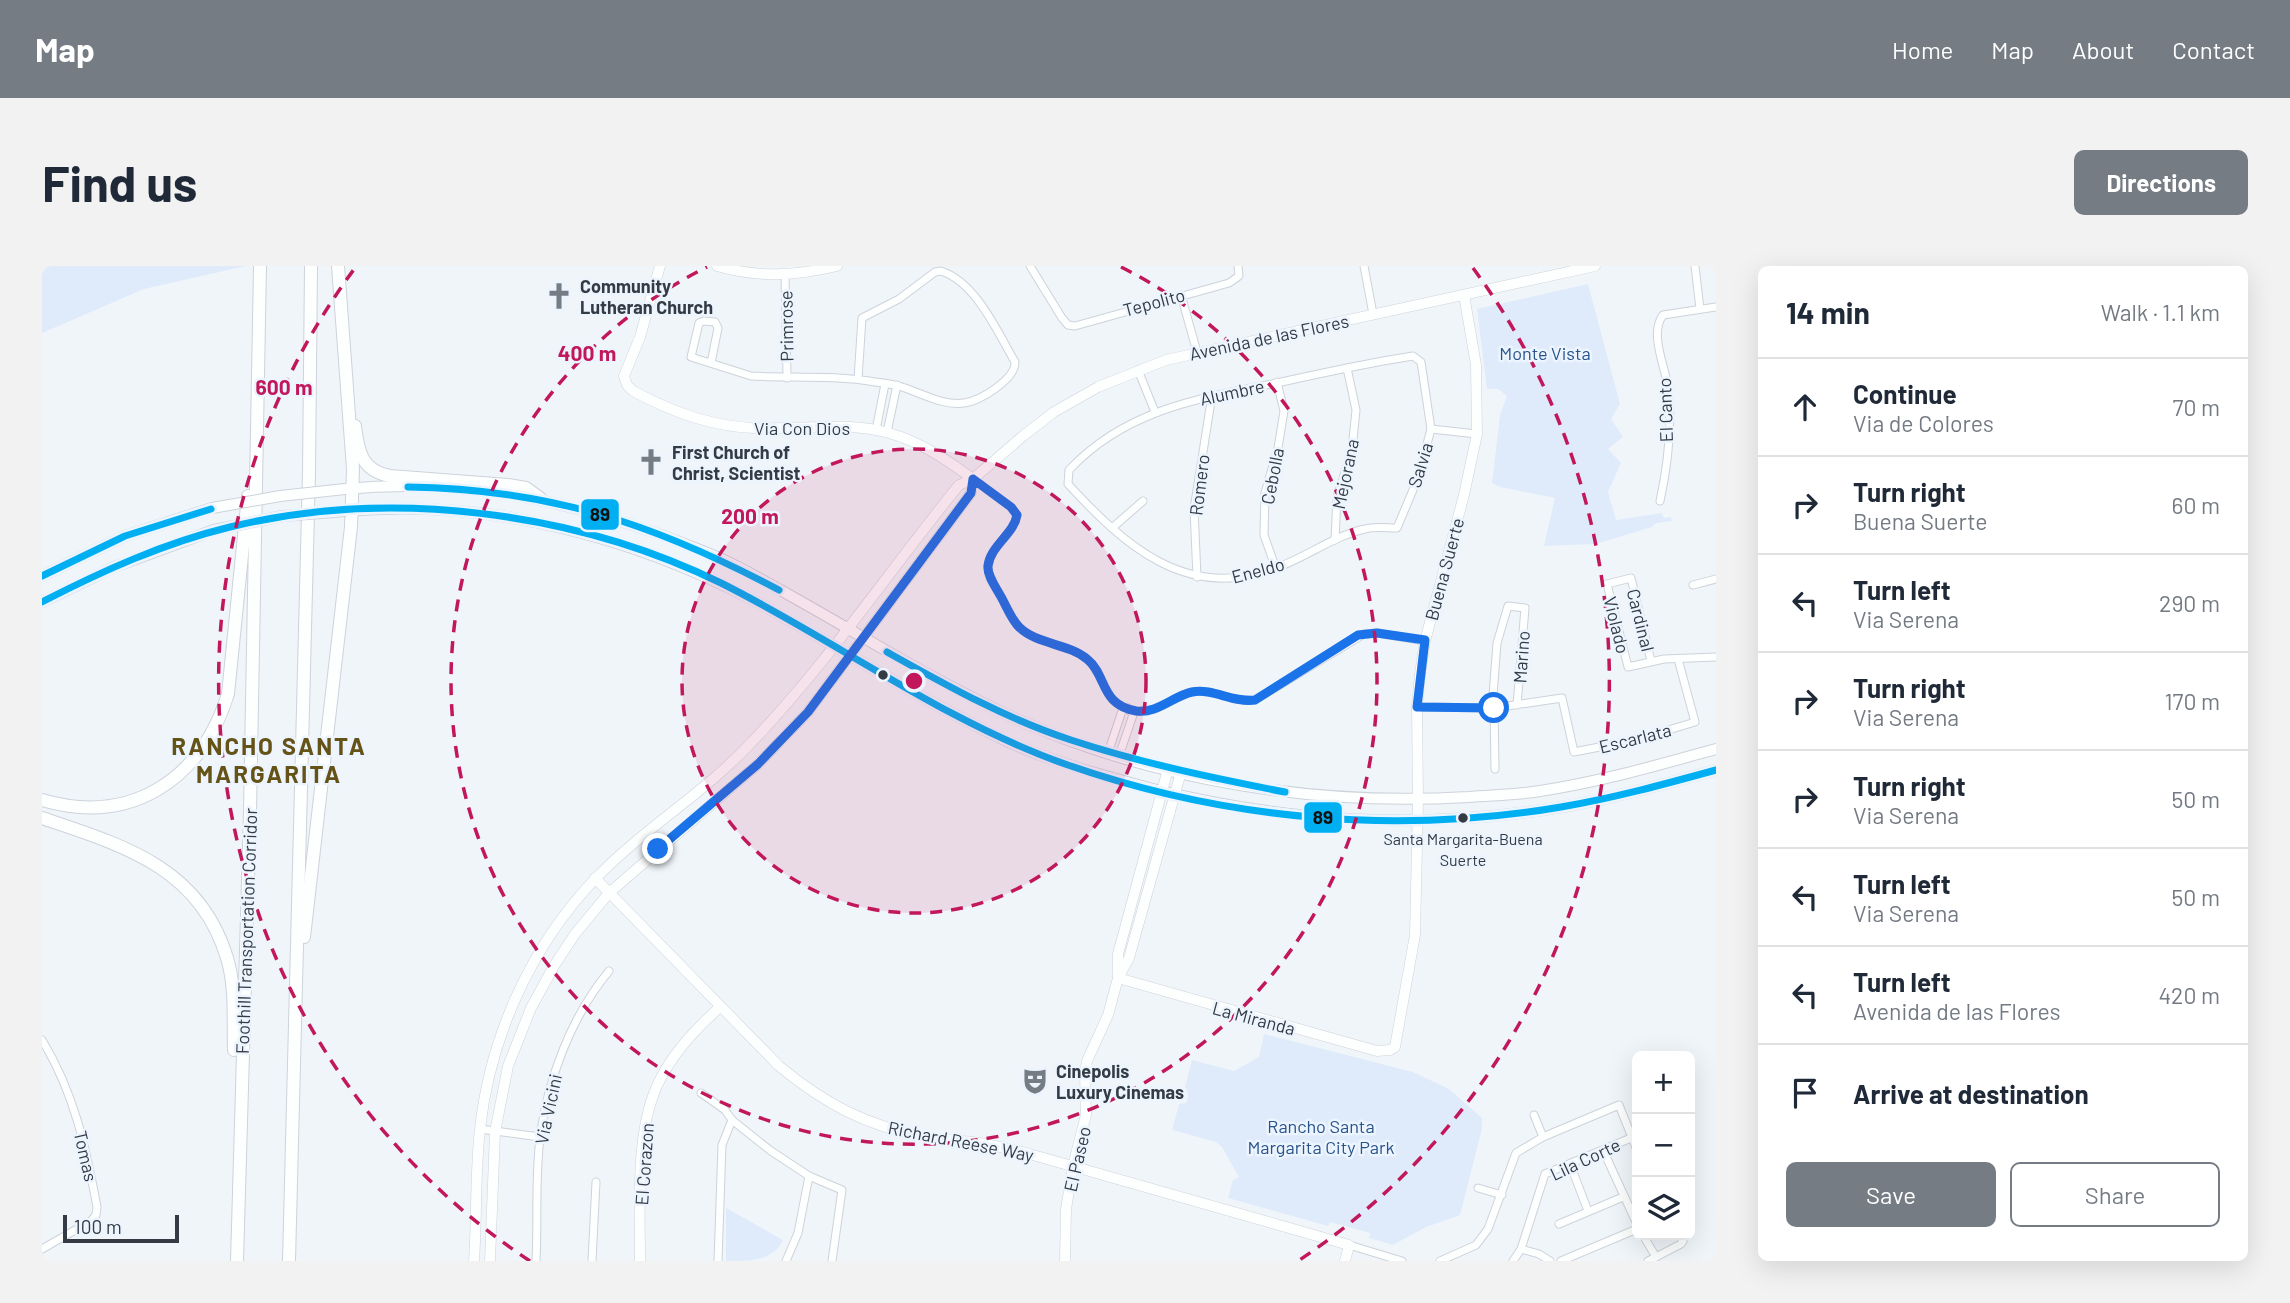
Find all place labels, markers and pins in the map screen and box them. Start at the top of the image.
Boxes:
place label: Community Lutheran Church [580,275,713,318]
church icon: Community Lutheran Church [544,281,574,311]
place label: First Church of Christ, Scientist [672,441,801,484]
church icon: First Church of Christ, Scientist [636,447,666,477]
unlabelled marker [876,668,890,682]
centre of rings [902,669,926,693]
marker: Santa Margarita-Buena Suerte [1456,811,1470,825]
place label: Santa Margarita-Buena Suerte [1383,829,1543,869]
place label: Cinepolis Luxury Cinemas [1056,1060,1184,1103]
theatre icon: Cinepolis Luxury Cinemas [1020,1066,1050,1096]

